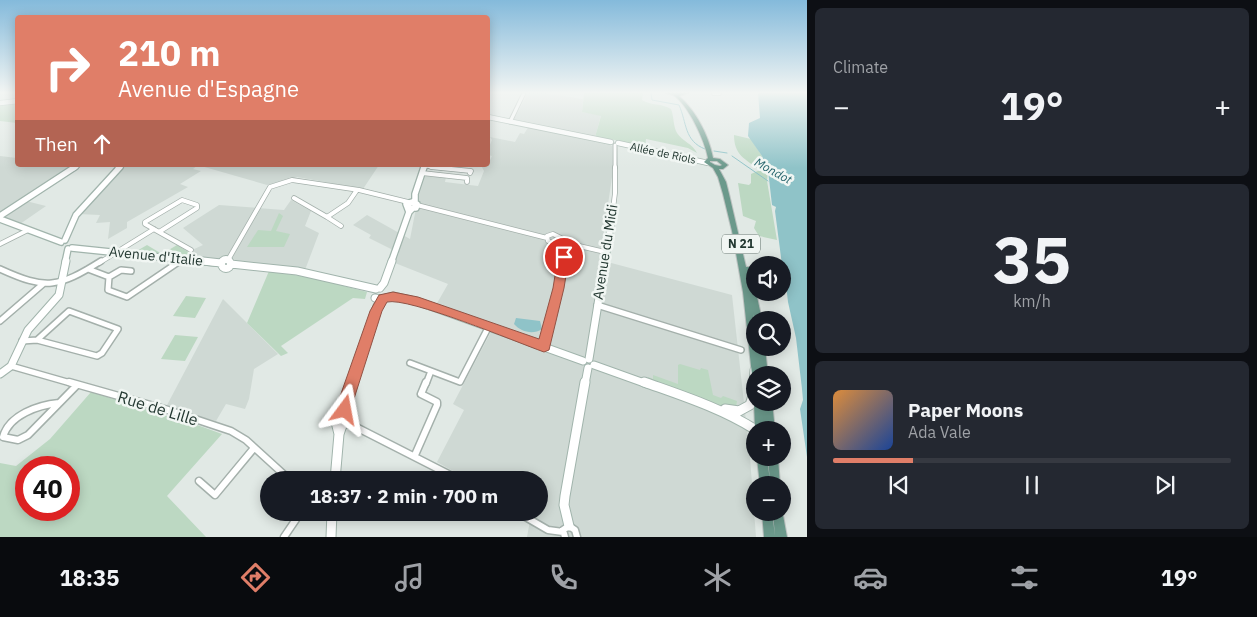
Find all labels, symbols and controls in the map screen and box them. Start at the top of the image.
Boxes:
text: 210 m [118,30,221,76]
icon: right [35,35,100,100]
text: Climate [833,57,888,77]
text: Avenue d'Espagne [118,74,299,103]
text: 19° [1000,81,1064,130]
text: − [833,88,850,125]
text: + [1214,88,1231,125]
icon: ahead [88,130,116,158]
text: Then [35,132,78,156]
street label: Allée de Riols [629,139,697,167]
water label: Mondot [752,154,795,187]
street label: Avenue du Midi [589,203,621,301]
text: 35 [993,216,1071,301]
road number: N 21 [722,234,760,253]
pin [543,236,585,278]
street label: Avenue d'Italie [108,242,204,270]
icon: arrive [550,243,578,271]
map controls [746,256,791,521]
button: sound [746,256,791,301]
text: km/h [1013,291,1051,311]
button: search [746,311,791,356]
button: layers [746,366,791,411]
position arrow [318,383,370,435]
street label: Rue de Lille [115,386,201,430]
text: Paper Moons [908,398,1023,422]
button: + [746,421,791,466]
text: Ada Vale [908,422,971,442]
speed limit sign: 40 [15,456,80,521]
icon: previous [885,471,913,499]
icon: pause [1018,471,1046,499]
icon: next [1151,471,1179,499]
button: − [746,476,791,521]
text: 18:37 · 2 min · 700 m [310,484,498,508]
icon: directions [238,560,273,595]
icon: music [392,560,427,595]
icon: phone [546,560,581,595]
icon: climate [700,560,735,595]
icon: car [853,560,888,595]
icon: filters [1007,560,1042,595]
text: 18:35 [59,563,119,592]
text: 19° [1161,563,1198,592]

